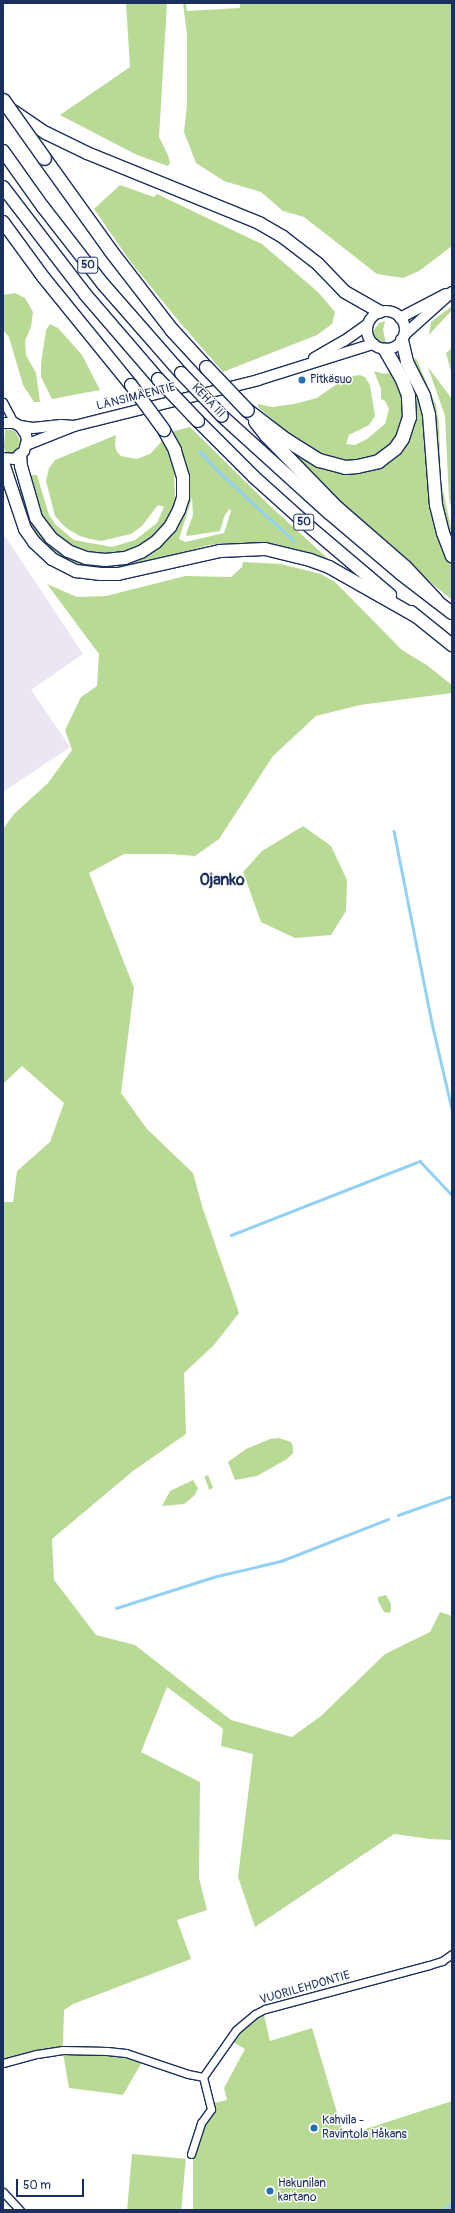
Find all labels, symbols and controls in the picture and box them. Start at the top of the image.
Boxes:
road number: 50 [77,256,99,274]
place label: Pitkäsuo [310,373,352,387]
marker: Pitkäsuo [297,375,307,385]
street label: LÄNSIMÄENTIE [95,380,177,414]
street label: KEHÄ III [188,381,228,421]
road number: 50 [293,513,315,531]
district label: Ojanko [199,870,245,890]
street label: VUORILEHDONTIE [258,1968,352,2008]
place label: Kahvila - Ravintola Håkans [322,2114,407,2142]
marker: Kahvila - Ravintola Håkans [309,2123,319,2133]
scale bar [18,2171,86,2197]
place label: Hakunilan kartano [278,2177,326,2205]
text: 50 m [23,2178,51,2193]
marker: Hakunilan kartano [265,2186,275,2196]

